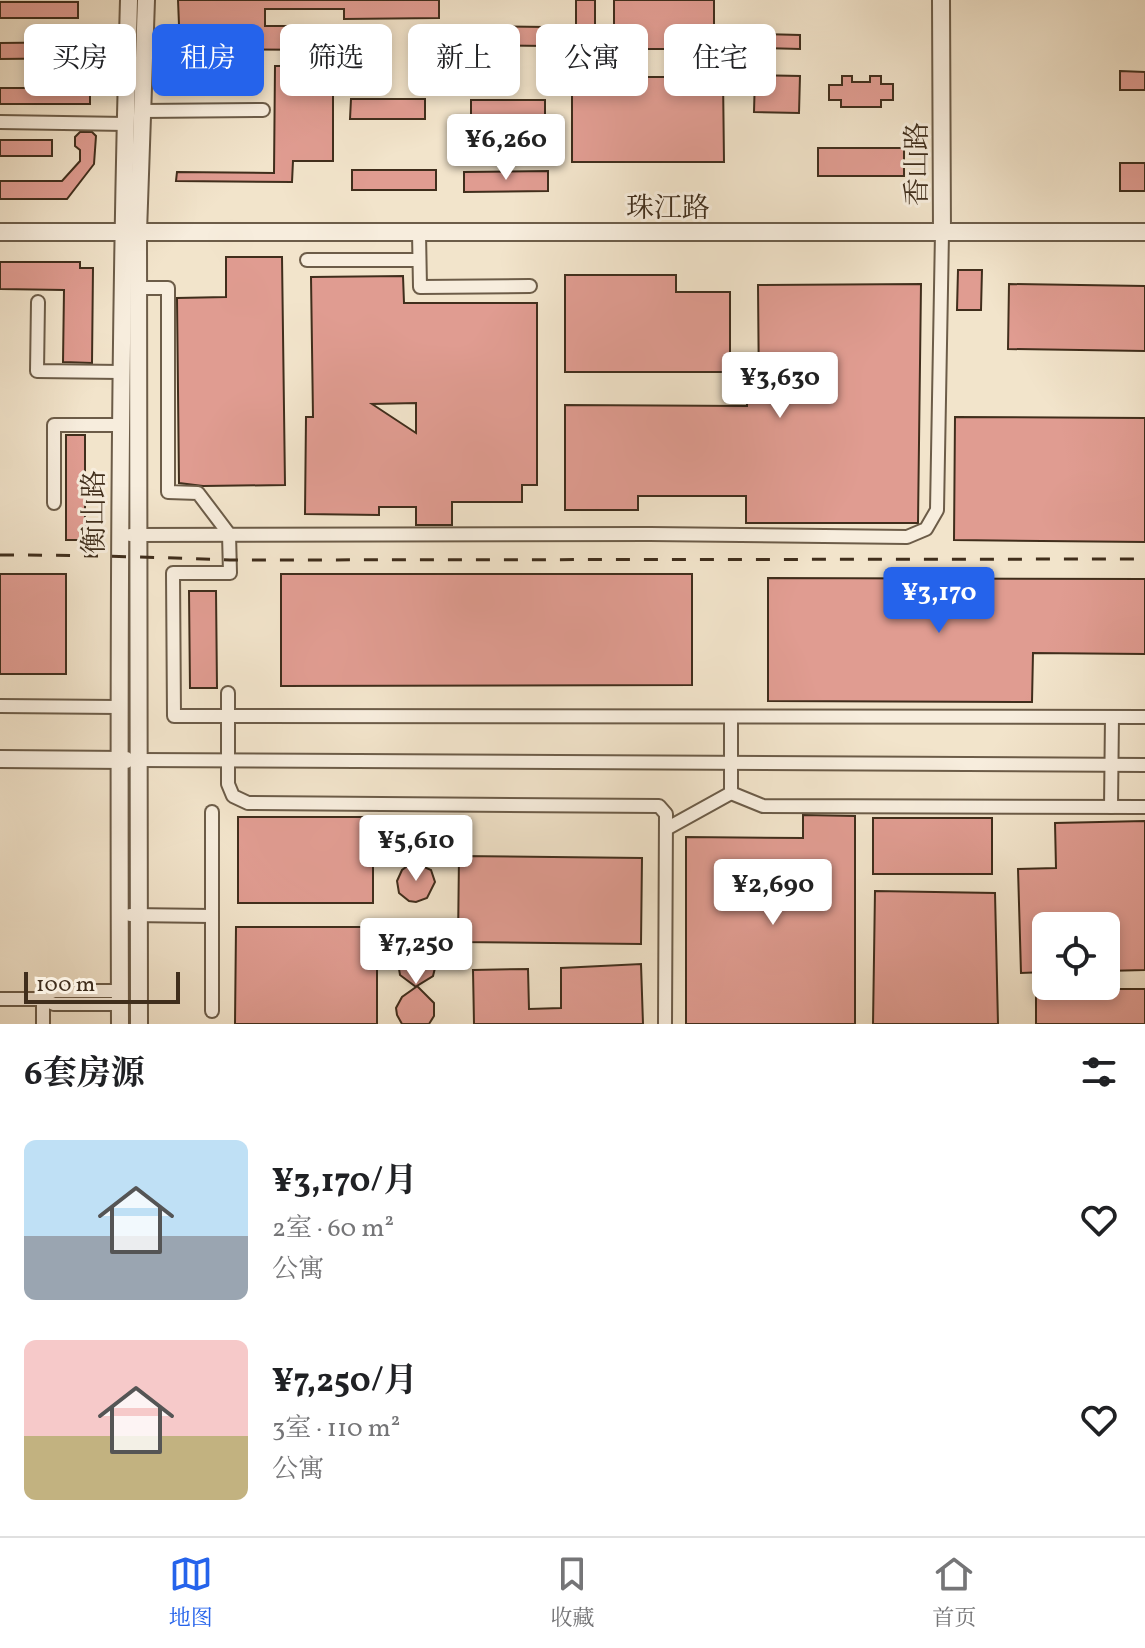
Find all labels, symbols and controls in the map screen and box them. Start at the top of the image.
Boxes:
chip: 买房 [24,24,136,96]
chip: 租房 [152,24,264,96]
chip: 筛选 [280,24,392,96]
chip: 新上 [408,24,520,96]
chip: 公寓 [536,24,648,96]
chip: 住宅 [664,24,776,96]
pin: ¥6,260 [441,114,571,182]
text: ¥6,260 [465,122,547,158]
street label: 香山路 [899,122,938,206]
street label: 珠江路 [626,190,710,229]
pin: ¥3,630 [715,352,845,420]
text: ¥3,630 [740,360,820,396]
street label: 衡山路 [76,470,115,554]
pin: ¥3,170 [874,567,1004,635]
text: ¥3,170 [901,575,977,611]
pin: ¥5,610 [351,815,481,883]
text: ¥5,610 [377,823,455,859]
pin: ¥2,690 [708,859,838,927]
text: ¥2,690 [732,867,814,903]
map controls [1032,912,1120,1000]
button: locate [1032,912,1120,1000]
pin: ¥7,250 [351,918,481,986]
text: ¥7,250 [378,926,454,962]
scale bar [24,968,180,1004]
text: 100 m [36,970,95,1001]
icon: filters [1077,1050,1121,1094]
text: 6套房源 [24,1052,145,1099]
text: ¥3,170/月 [272,1159,417,1206]
icon: home [88,1172,184,1268]
icon: heart [1077,1198,1121,1242]
text: 2室 · 60 m² [272,1211,394,1247]
text: 公寓 [272,1252,324,1288]
text: ¥7,250/月 [272,1359,418,1406]
icon: home [88,1372,184,1468]
icon: heart [1077,1398,1121,1442]
text: 3室 · 110 m² [272,1411,400,1447]
text: 公寓 [272,1452,324,1488]
tab: 地图 [169,1552,213,1635]
tab: 收藏 [550,1552,594,1635]
tab: 首页 [932,1552,976,1635]

